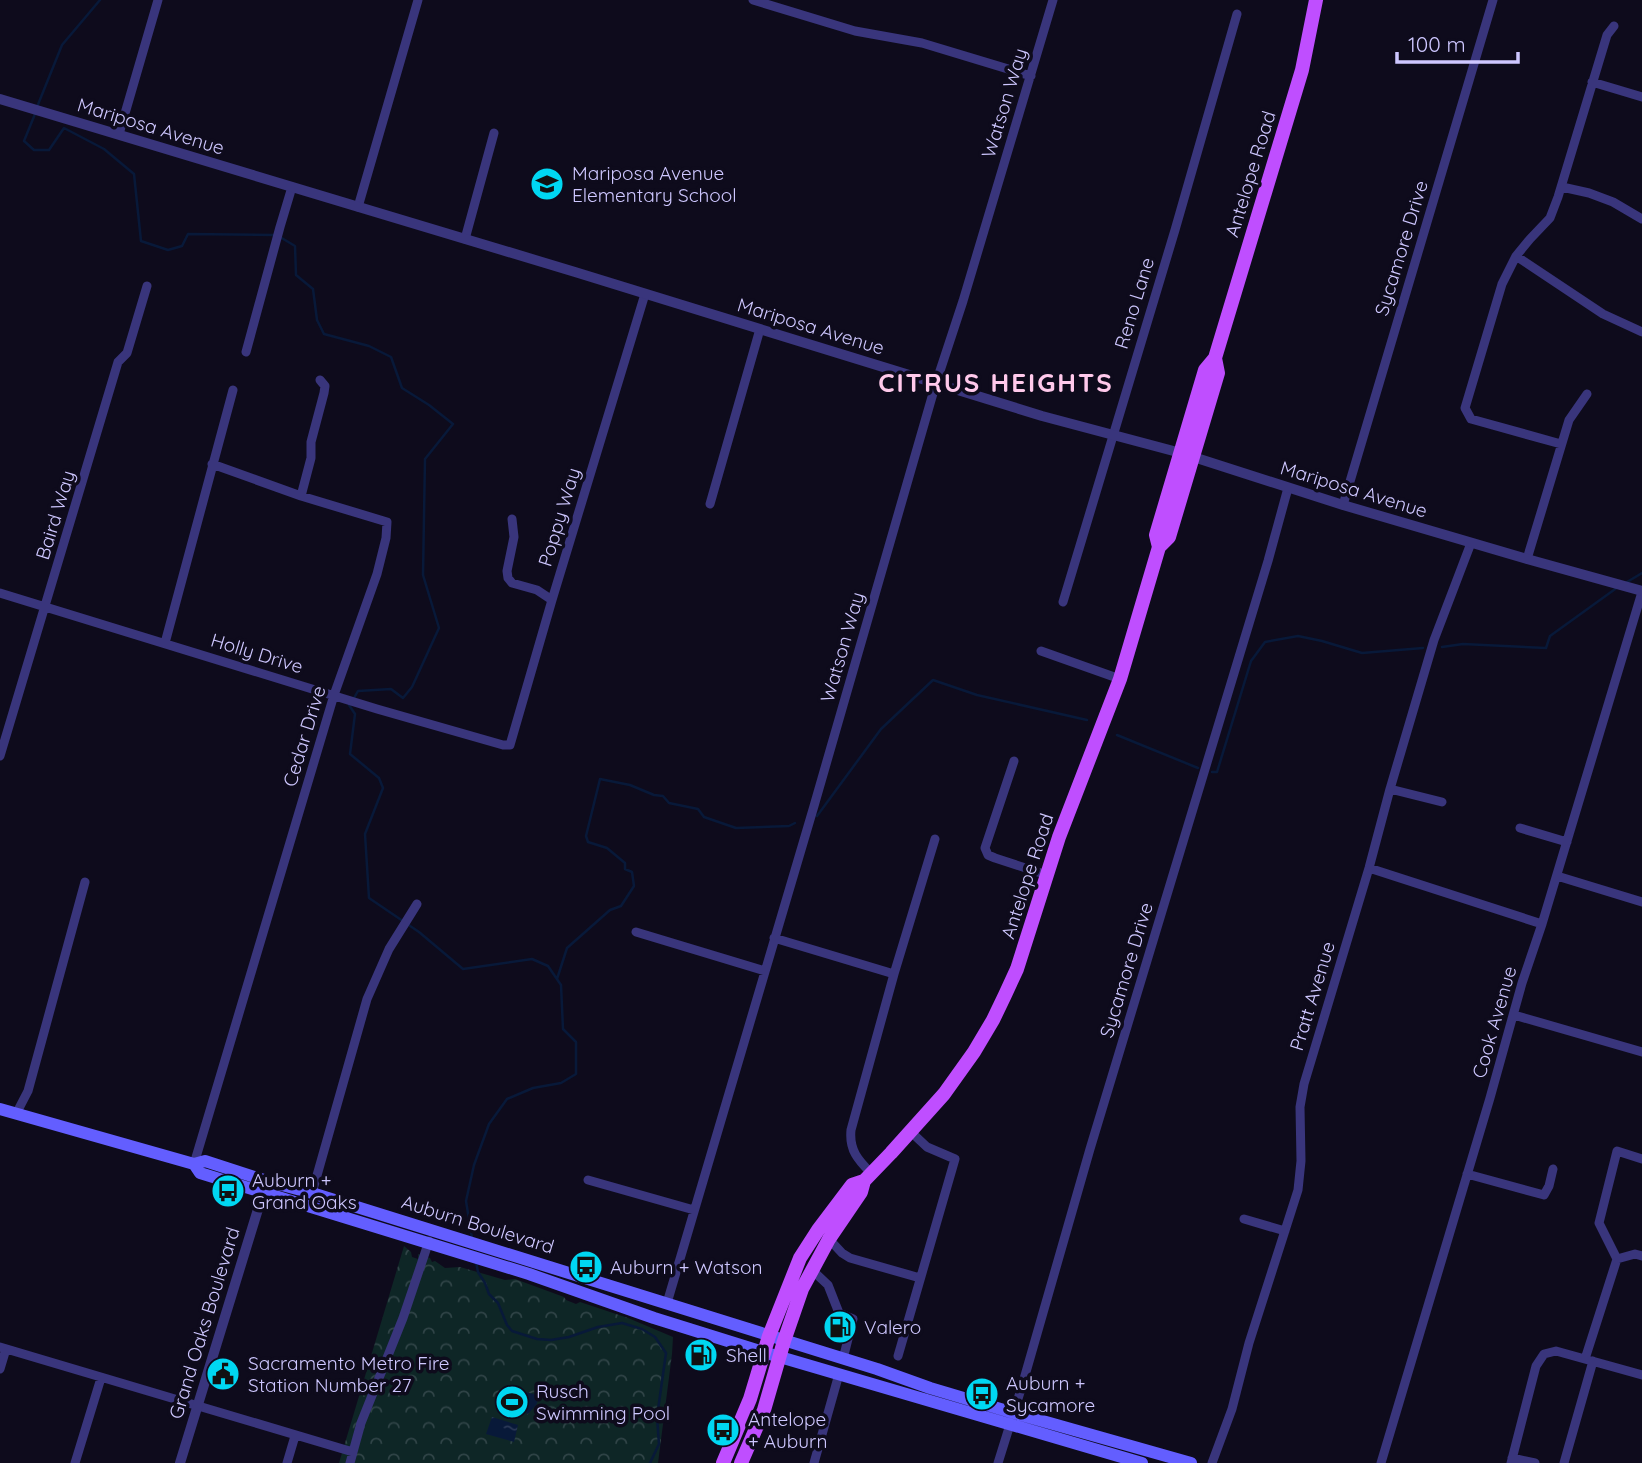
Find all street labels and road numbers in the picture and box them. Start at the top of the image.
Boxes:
street label: Watson Way [976,45,1032,161]
street label: Mariposa Avenue [75,92,227,160]
street label: Antelope Road [1219,108,1281,240]
street label: Sycamore Drive [1369,178,1433,318]
street label: Reno Lane [1109,254,1159,352]
street label: Mariposa Avenue [735,292,887,360]
street label: Mariposa Avenue [1278,455,1430,523]
street label: Poppy Way [533,465,585,569]
street label: Baird Way [30,467,80,563]
street label: Watson Way [815,589,869,705]
street label: Holly Drive [208,628,306,678]
street label: Cedar Drive [277,683,331,789]
street label: Antelope Road [995,810,1059,942]
street label: Sycamore Drive [1094,900,1158,1040]
street label: Pratt Avenue [1284,938,1340,1054]
street label: Cook Avenue [1467,963,1521,1081]
street label: Auburn Boulevard [399,1189,557,1259]
street label: Grand Oaks Boulevard [163,1224,245,1422]

